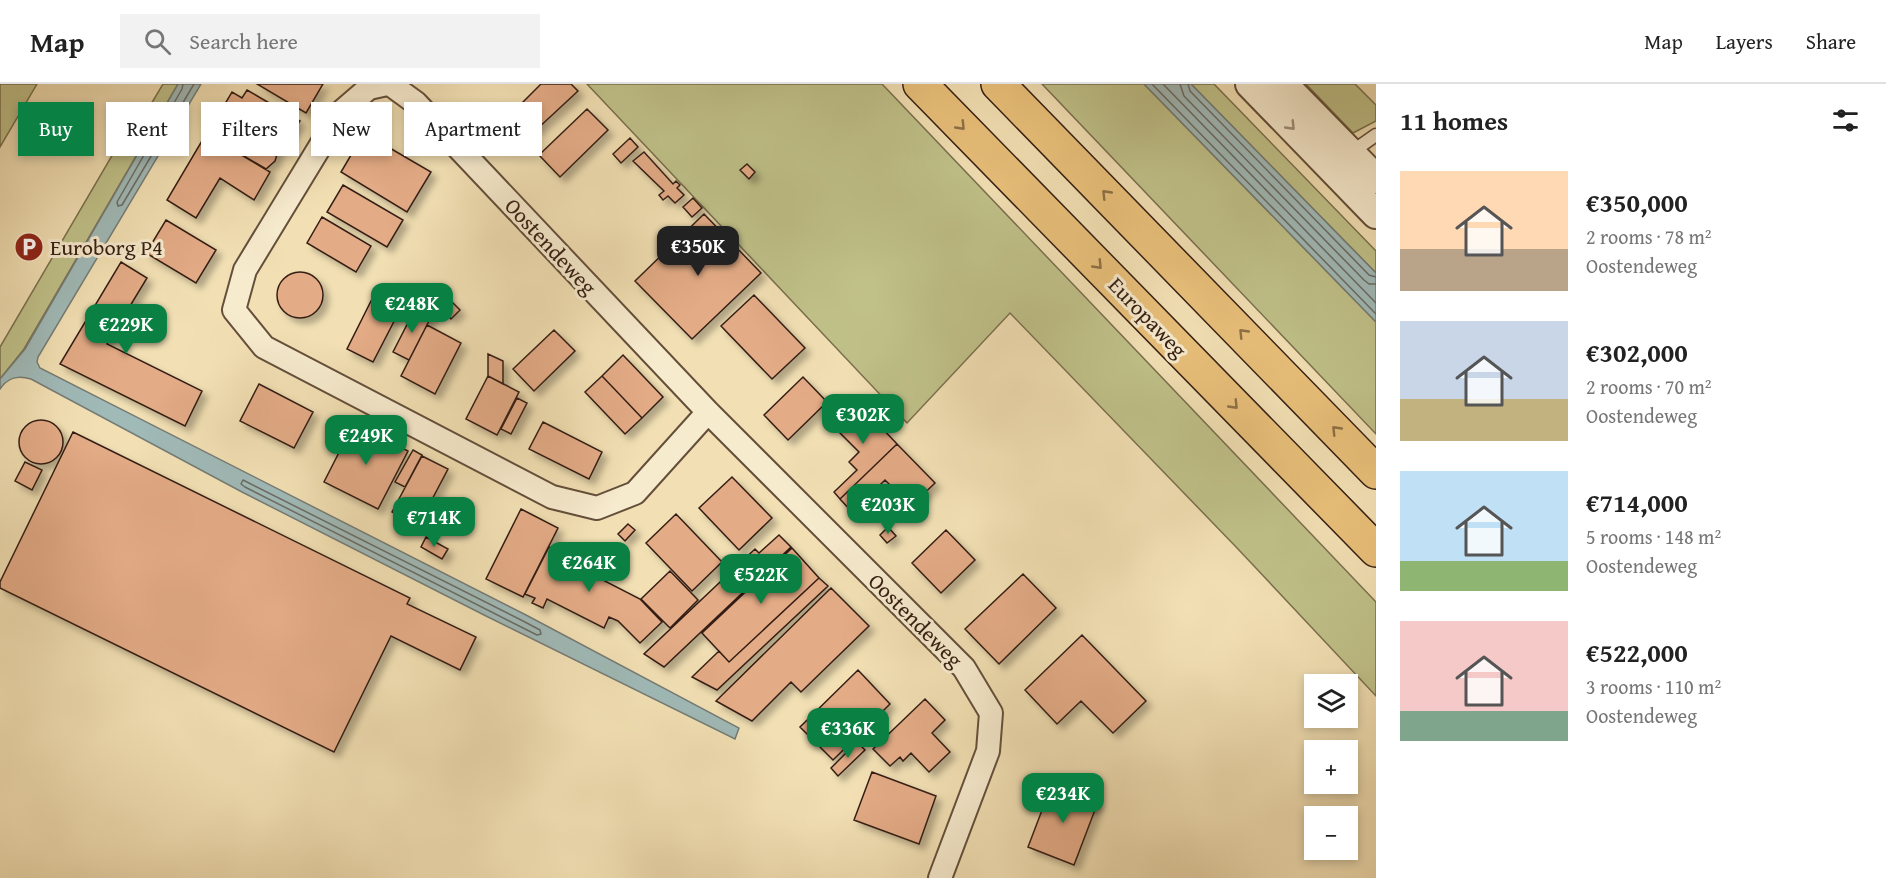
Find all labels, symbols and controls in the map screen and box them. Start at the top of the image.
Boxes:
search box [120,14,540,68]
text: Map [30,21,84,62]
icon: search [141,25,174,58]
text: Search here [189,25,298,57]
text: Map [1644,26,1683,57]
text: Layers [1716,26,1773,57]
text: Share [1806,26,1856,57]
text: 11 homes [1400,101,1508,140]
chip: Buy [18,102,94,156]
chip: Rent [106,102,189,156]
chip: Filters [201,102,299,156]
chip: New [311,102,392,156]
chip: Apartment [404,102,542,156]
icon: filters [1829,104,1862,137]
one-way arrow [954,118,965,129]
one-way arrow [1284,119,1295,129]
text: €350,000 [1586,183,1688,222]
street label: Oostendeweg [498,190,604,302]
one-way arrow [1103,191,1114,202]
icon: home [1448,195,1520,267]
text: 2 rooms · 78 m² [1586,222,1712,251]
pin: €350K [656,226,740,277]
parking icon: Euroborg P4 [13,231,45,263]
place label: Euroborg P4 [50,231,163,263]
text: €350K [671,231,725,260]
text: Oostendeweg [1586,251,1697,280]
one-way arrow [1090,258,1101,269]
street label: Europaweg [1101,269,1195,365]
pin: €248K [370,283,454,334]
text: €248K [385,288,439,317]
pin: €229K [84,304,168,355]
text: €229K [99,309,153,338]
one-way arrow [1239,330,1250,341]
text: €302,000 [1586,333,1688,372]
icon: home [1448,345,1520,417]
text: 2 rooms · 70 m² [1586,372,1712,401]
pin: €302K [821,394,905,445]
one-way arrow [1227,398,1238,408]
text: €302K [836,399,890,428]
text: Oostendeweg [1586,401,1697,430]
pin: €249K [324,415,408,466]
text: €249K [339,420,393,449]
one-way arrow [1332,426,1343,437]
text: €714,000 [1586,483,1688,522]
pin: €203K [846,484,930,535]
text: €203K [861,489,915,518]
icon: home [1448,495,1520,567]
pin: €714K [392,497,476,548]
text: €714K [407,502,461,531]
text: 5 rooms · 148 m² [1586,522,1721,551]
pin: €264K [547,542,631,593]
text: €264K [562,547,616,576]
text: Oostendeweg [1586,551,1697,580]
pin: €522K [719,554,803,605]
text: €522K [734,559,788,588]
street label: Oostendeweg [861,565,971,675]
text: €522,000 [1586,633,1688,672]
icon: home [1448,645,1520,717]
text: 3 rooms · 110 m² [1586,672,1721,701]
map controls [1304,674,1358,860]
button: layers [1304,674,1358,728]
text: Oostendeweg [1586,701,1697,730]
pin: €336K [806,708,890,759]
text: €336K [821,713,875,742]
button: + [1304,740,1358,794]
pin: €234K [1021,773,1105,824]
text: €234K [1036,778,1090,807]
button: − [1304,806,1358,860]

